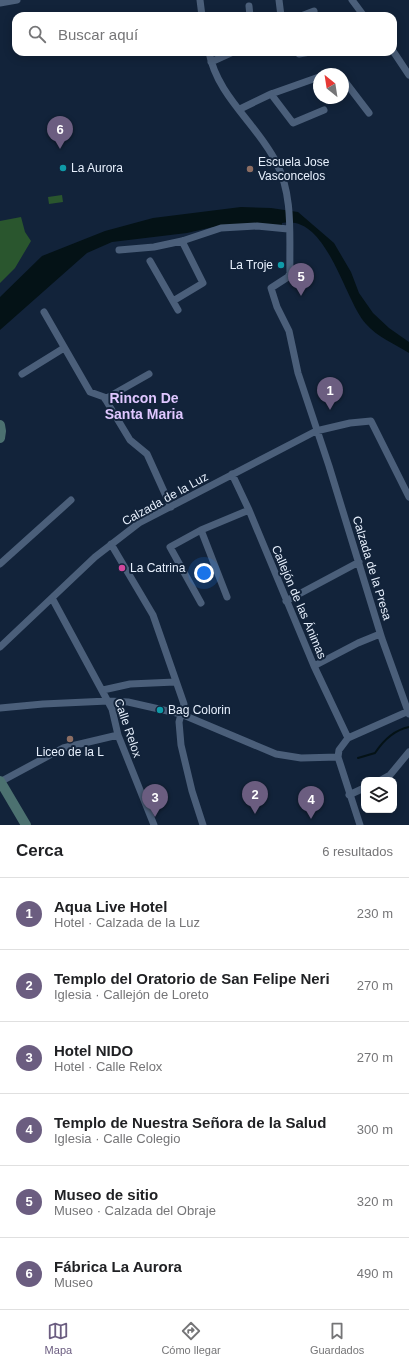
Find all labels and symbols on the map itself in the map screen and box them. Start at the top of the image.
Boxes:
north arrow [313,68,349,104]
pin: 6 [47,116,73,149]
place label: Escuela Jose Vasconcelos [258,155,330,183]
place label: La Aurora [71,161,123,175]
marker: La Aurora [58,163,68,173]
marker: Escuela Jose Vasconcelos [245,164,255,174]
place label: La Troje [230,258,273,272]
marker: La Troje [276,260,286,270]
pin: 5 [288,263,314,296]
pin: 1 [317,377,343,410]
district label: Rincon De Santa Maria [105,390,184,422]
street label: Calzada de la Luz [120,470,210,528]
street label: Calzada de la Presa [350,514,395,622]
street label: Callejón de las Ánimas [269,543,330,661]
place label: La Catrina [130,561,186,575]
marker: La Catrina [117,563,127,573]
your location [194,563,214,583]
street label: Calle Relox [111,697,145,759]
place label: Bag Colorin [168,703,231,717]
marker: Bag Colorin [155,705,165,715]
marker: Liceo de la L [65,734,75,744]
place label: Liceo de la L [36,745,104,759]
pin: 2 [242,781,268,814]
pin: 3 [142,784,168,817]
pin: 4 [298,786,324,819]

